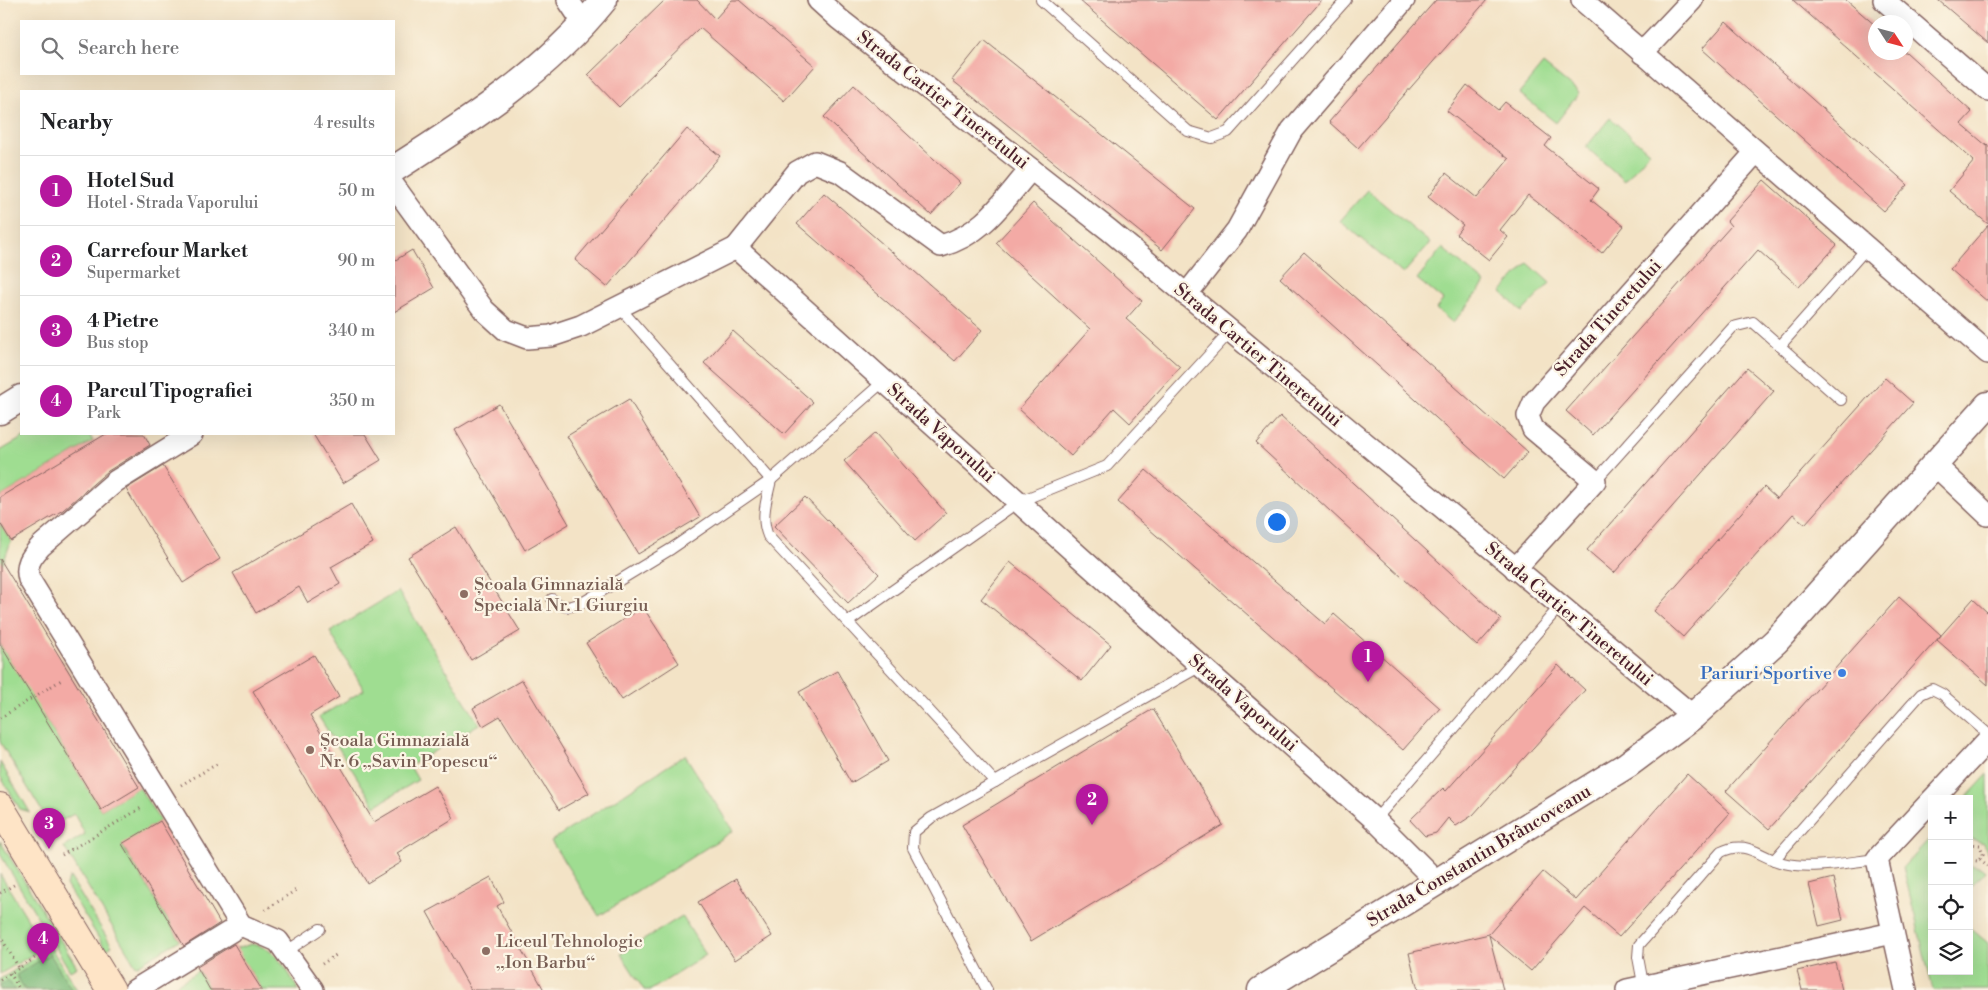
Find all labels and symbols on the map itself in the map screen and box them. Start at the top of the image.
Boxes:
north arrow [1868,15,1913,60]
street label: Strada Cartier Tineretului [852,26,1034,174]
street label: Strada Tineretului [1549,255,1667,381]
street label: Strada Cartier Tineretului [1169,278,1347,432]
street label: Strada Vaporului [882,378,1000,488]
your location [1264,509,1290,535]
street label: Strada Cartier Tineretului [1480,537,1658,691]
place label: Școala Gimnazială Specială Nr. 1 Giurgiu [474,573,649,617]
marker: Școala Gimnazială Specială Nr. 1 Giurgiu [458,588,470,600]
pin: 1 [1352,641,1384,682]
street label: Strada Vaporului [1184,649,1303,757]
place label: Pariuri Sportive [1700,662,1832,685]
marker: Pariuri Sportive [1836,667,1848,679]
place label: Școala Gimnazială Nr. 6 „Savin Popescu“ [320,729,497,773]
marker: Școala Gimnazială Nr. 6 „Savin Popescu“ [304,744,316,756]
street label: Strada Constantin Brâncoveanu [1363,779,1596,932]
pin: 2 [1076,784,1108,825]
pin: 3 [33,808,65,849]
pin: 4 [27,923,59,964]
place label: Liceul Tehnologic „Ion Barbu“ [496,930,643,974]
marker: Liceul Tehnologic „Ion Barbu“ [480,945,492,957]

